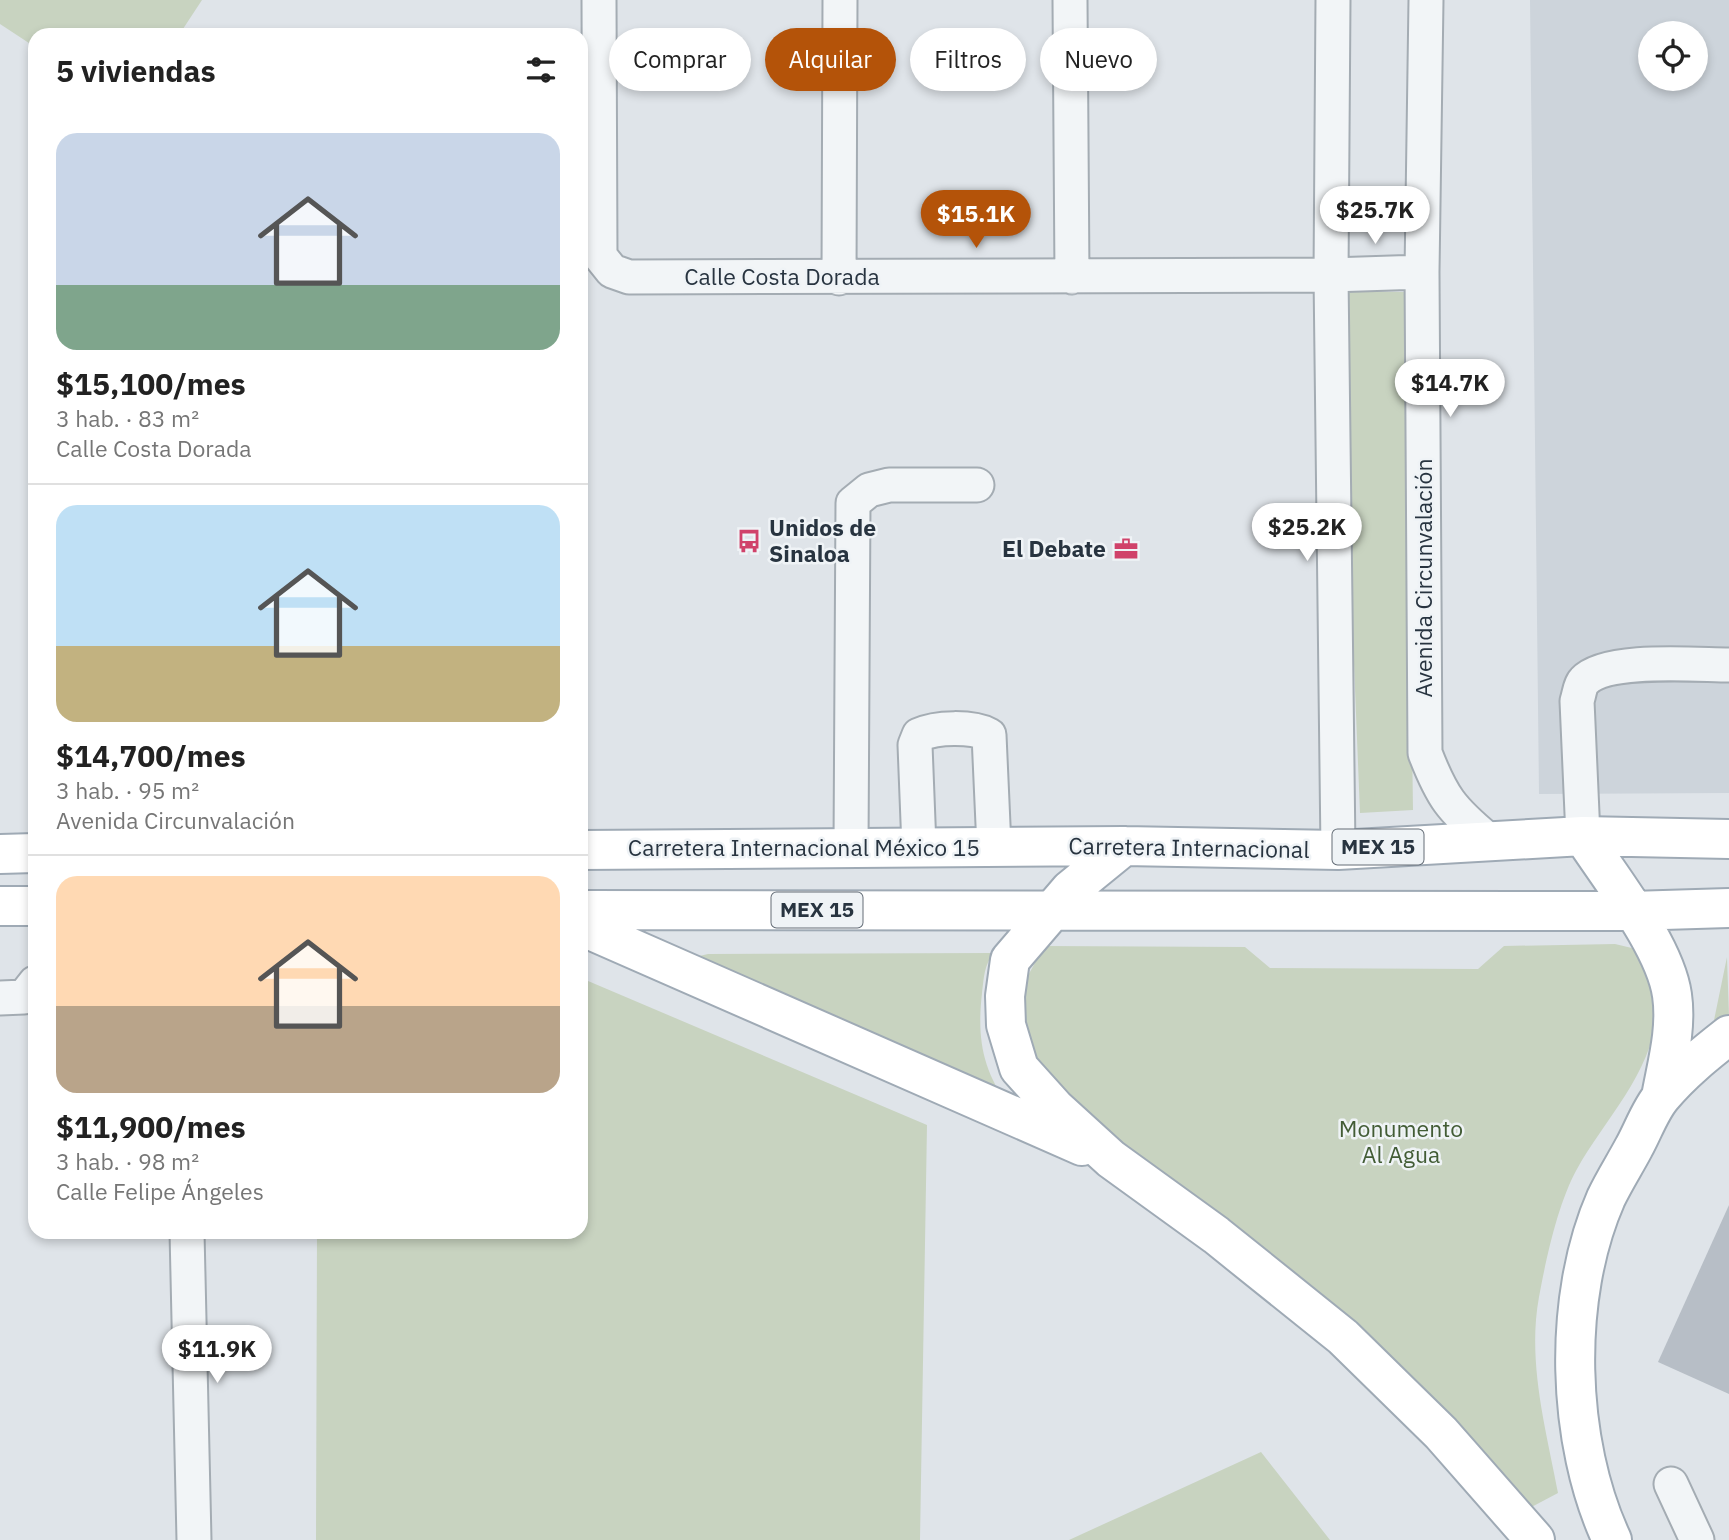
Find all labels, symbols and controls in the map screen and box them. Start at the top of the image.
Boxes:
map controls [1638,21,1708,91]
button: locate [1638,21,1708,91]
chip: Comprar [609,28,751,91]
chip: Alquilar [765,28,896,91]
chip: Filtros [910,28,1026,91]
chip: Nuevo [1040,28,1157,91]
text: 5 viviendas [56,51,216,90]
icon: filters [522,51,560,89]
icon: home [245,178,371,304]
pin: $25.7K [1318,187,1432,246]
pin: $15.1K [919,190,1033,250]
text: $25.7K [1336,194,1414,224]
text: $15.1K [937,198,1015,228]
street label: Calle Costa Dorada [684,261,880,291]
pin: $14.7K [1393,360,1507,419]
text: $15,100/mes [56,364,246,403]
text: $14.7K [1411,367,1489,397]
text: 3 hab. · 83 m² [56,403,199,433]
text: Calle Costa Dorada [56,433,252,463]
street label: Avenida Circunvalación [1408,459,1438,697]
pin: $25.2K [1250,504,1364,563]
text: $25.2K [1268,511,1346,541]
place label: Unidos de Sinaloa [769,512,876,568]
bus stop icon: Unidos de Sinaloa [735,527,763,555]
place label: El Debate [1002,533,1106,563]
office icon: El Debate [1112,535,1140,563]
icon: home [245,550,371,676]
text: $14,700/mes [56,736,246,775]
text: 3 hab. · 95 m² [56,775,199,805]
text: Avenida Circunvalación [56,805,295,835]
street label: Carretera Internacional [1068,830,1310,864]
road number: MEX 15 [1332,830,1424,864]
street label: Carretera Internacional México 15 [628,832,980,862]
road number: MEX 15 [772,892,862,928]
icon: home [245,921,371,1047]
text: $11,900/mes [56,1107,246,1146]
park label: Monumento Al Agua [1339,1113,1463,1169]
text: 3 hab. · 98 m² [56,1146,199,1176]
text: Calle Felipe Ángeles [56,1176,264,1206]
pin: $11.9K [160,1326,274,1385]
text: $11.9K [178,1333,256,1363]

